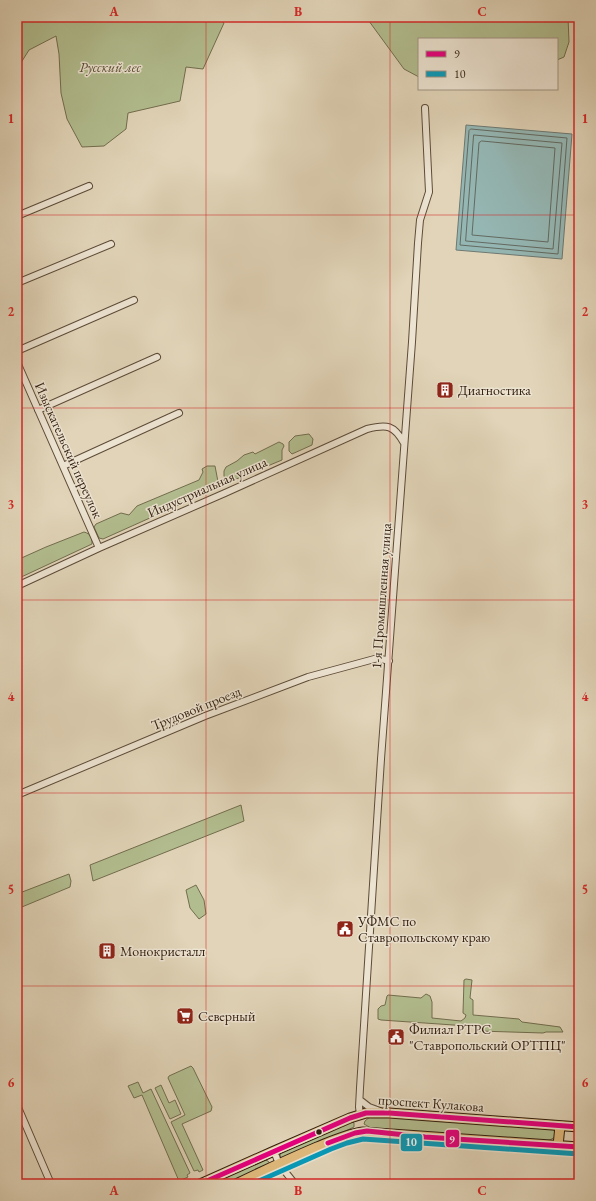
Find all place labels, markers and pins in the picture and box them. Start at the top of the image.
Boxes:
building icon: Диагностика [435,380,455,400]
place label: Диагностика [458,381,531,399]
place label: УФМС по Ставропольскому краю [357,912,490,946]
public building icon: УФМС по Ставропольскому краю [335,919,355,939]
building icon: Монокристалл [97,941,117,961]
place label: Монокристалл [120,942,206,960]
supermarket icon: Северный [175,1006,195,1026]
place label: Северный [198,1007,256,1025]
place label: Филиал РТРС "Ставропольский ОРТПЦ" [409,1020,566,1054]
public building icon: Филиал РТРС "Ставропольский ОРТПЦ" [386,1027,406,1047]
unlabelled marker [314,1127,324,1137]

